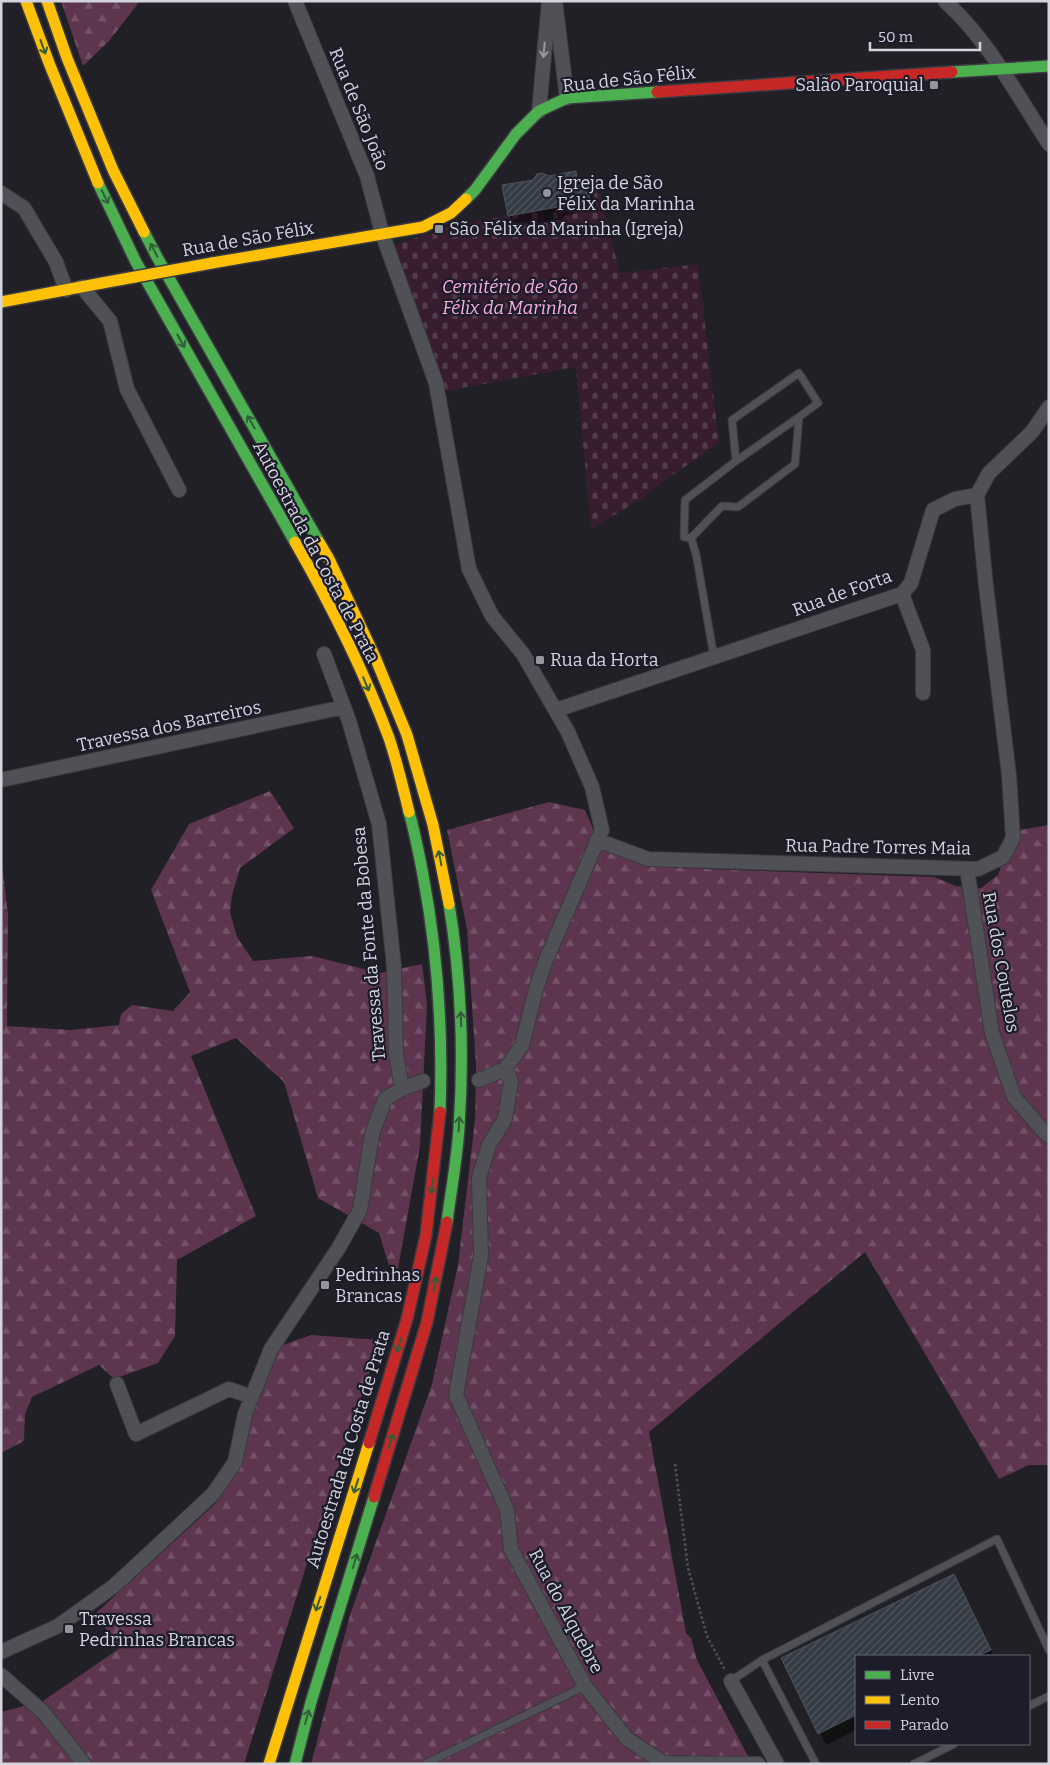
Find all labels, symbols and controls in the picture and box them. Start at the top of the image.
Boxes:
scale bar [870,20,980,52]
text: 50 m [878,28,914,46]
one-way arrow [39,39,48,54]
one-way arrow [540,42,549,58]
street label: Rua de São João [324,44,394,174]
street label: Rua de São Félix [561,61,697,97]
place label: Salão Paroquial [795,74,924,96]
marker: Salão Paroquial [928,79,940,91]
place label: Igreja de São Félix da Marinha [557,172,695,215]
marker: Igreja de São Félix da Marinha [541,187,553,199]
one-way arrow [101,189,110,204]
street label: Rua de São Félix [180,217,316,261]
place label: São Félix da Marinha (Igreja) [449,218,683,240]
marker: São Félix da Marinha (Igreja) [433,223,445,235]
one-way arrow [149,243,158,258]
park label: Cemitério de São Félix da Marinha [442,276,578,319]
one-way arrow [176,333,186,348]
one-way arrow [245,415,255,429]
street label: Autoestrada da Costa de Prata [248,437,384,667]
street label: Rua de Forta [789,565,895,621]
place label: Rua da Horta [550,649,659,671]
marker: Rua da Horta [534,654,546,666]
one-way arrow [361,676,371,691]
street label: Travessa dos Barreiros [75,696,263,756]
street label: Travessa da Fonte da Bobesa [348,826,390,1062]
street label: Rua Padre Torres Maia [785,834,971,860]
one-way arrow [434,850,444,866]
street label: Rua dos Coutelos [978,890,1024,1034]
one-way arrow [456,1011,466,1027]
one-way arrow [454,1116,464,1132]
one-way arrow [427,1178,437,1194]
place label: Pedrinhas Brancas [335,1264,420,1307]
one-way arrow [431,1277,440,1293]
marker: Pedrinhas Brancas [319,1279,331,1291]
street label: Autoestrada da Costa de Prata [301,1327,395,1571]
one-way arrow [394,1337,403,1353]
one-way arrow [387,1433,397,1449]
one-way arrow [351,1478,360,1493]
street label: Rua do Alquebre [524,1545,608,1677]
one-way arrow [350,1554,360,1570]
one-way arrow [313,1596,323,1612]
place label: Travessa Pedrinhas Brancas [79,1608,235,1651]
marker: Travessa Pedrinhas Brancas [63,1623,75,1635]
legend [855,1655,1030,1745]
text: Livre [900,1666,935,1684]
text: Lento [900,1691,940,1709]
one-way arrow [303,1709,312,1725]
text: Parado [900,1716,949,1734]

